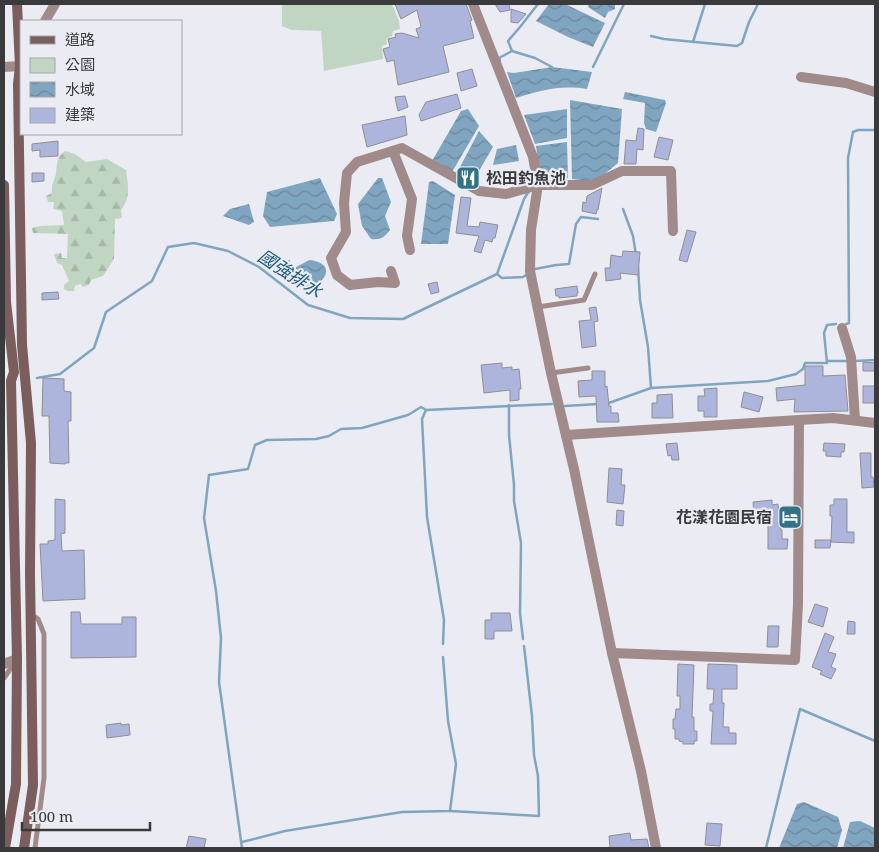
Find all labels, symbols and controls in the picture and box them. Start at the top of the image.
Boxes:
legend [20,20,182,135]
text: 道路 [65,29,95,49]
text: 公園 [65,54,95,74]
text: 水域 [65,79,95,99]
text: 建築 [65,104,95,124]
restaurant icon: 松田釣魚池 [455,165,481,191]
place label: 松田釣魚池 [486,167,566,189]
water label: 國強排水 [254,243,328,303]
hotel icon: 花漾花園民宿 [777,504,803,530]
place label: 花漾花園民宿 [676,506,772,528]
scale bar [22,800,150,832]
text: 100 m [30,806,73,826]

